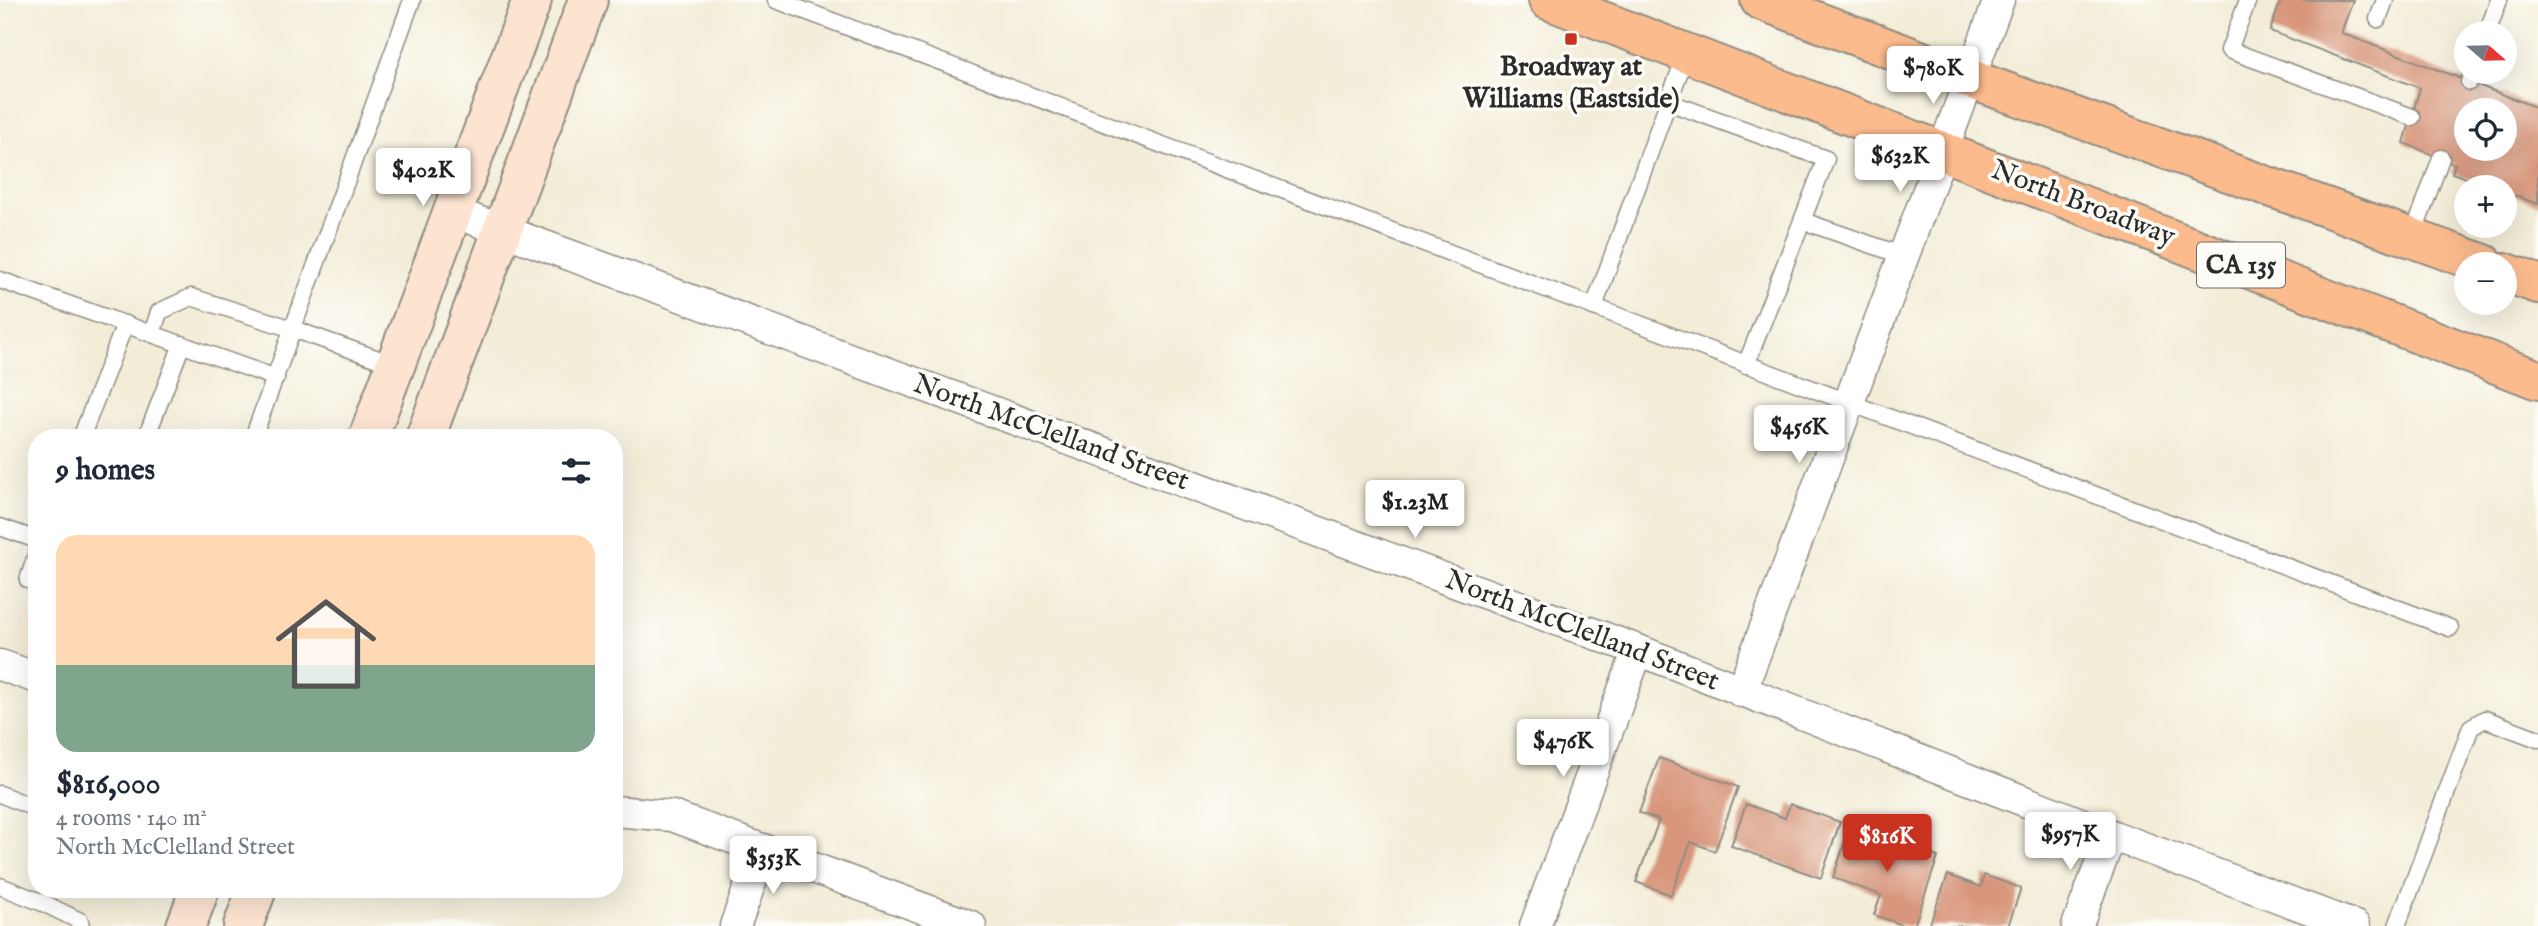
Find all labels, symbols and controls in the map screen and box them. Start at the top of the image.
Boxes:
north arrow [2454,21,2516,84]
map controls [2454,21,2517,315]
marker: Broadway at Williams (Eastside) [1563,31,1579,47]
pin: $780K [1884,46,1982,106]
place label: Broadway at Williams (Eastside) [1461,50,1680,117]
text: $780K [1903,54,1963,83]
button: locate [2454,98,2517,161]
pin: $632K [1851,134,1949,194]
text: $632K [1871,142,1929,171]
pin: $402K [374,148,472,208]
street label: North Broadway [1986,153,2180,255]
text: $402K [392,156,454,185]
button: + [2454,175,2517,238]
road number: CA 135 [2197,242,2285,288]
button: − [2454,252,2517,315]
street label: North McClelland Street [908,367,1194,499]
pin: $456K [1750,406,1848,465]
text: $456K [1770,413,1828,442]
text: 9 homes [56,452,155,490]
icon: filters [557,452,595,490]
pin: $1.23M [1358,480,1472,540]
text: $1.23M [1381,488,1449,517]
street label: North McClelland Street [1440,563,1724,700]
icon: home [263,581,389,707]
pin: $476K [1514,720,1612,779]
text: $476K [1533,727,1593,756]
text: $816,000 [56,766,160,804]
text: 4 rooms · 140 m² [56,804,207,833]
pin: $957K [2021,812,2119,872]
pin: $816K [1838,814,1936,874]
text: $957K [2041,820,2099,849]
text: $816K [1859,822,1915,851]
text: North McClelland Street [56,833,295,862]
pin: $353K [724,836,822,896]
text: $353K [746,844,800,873]

